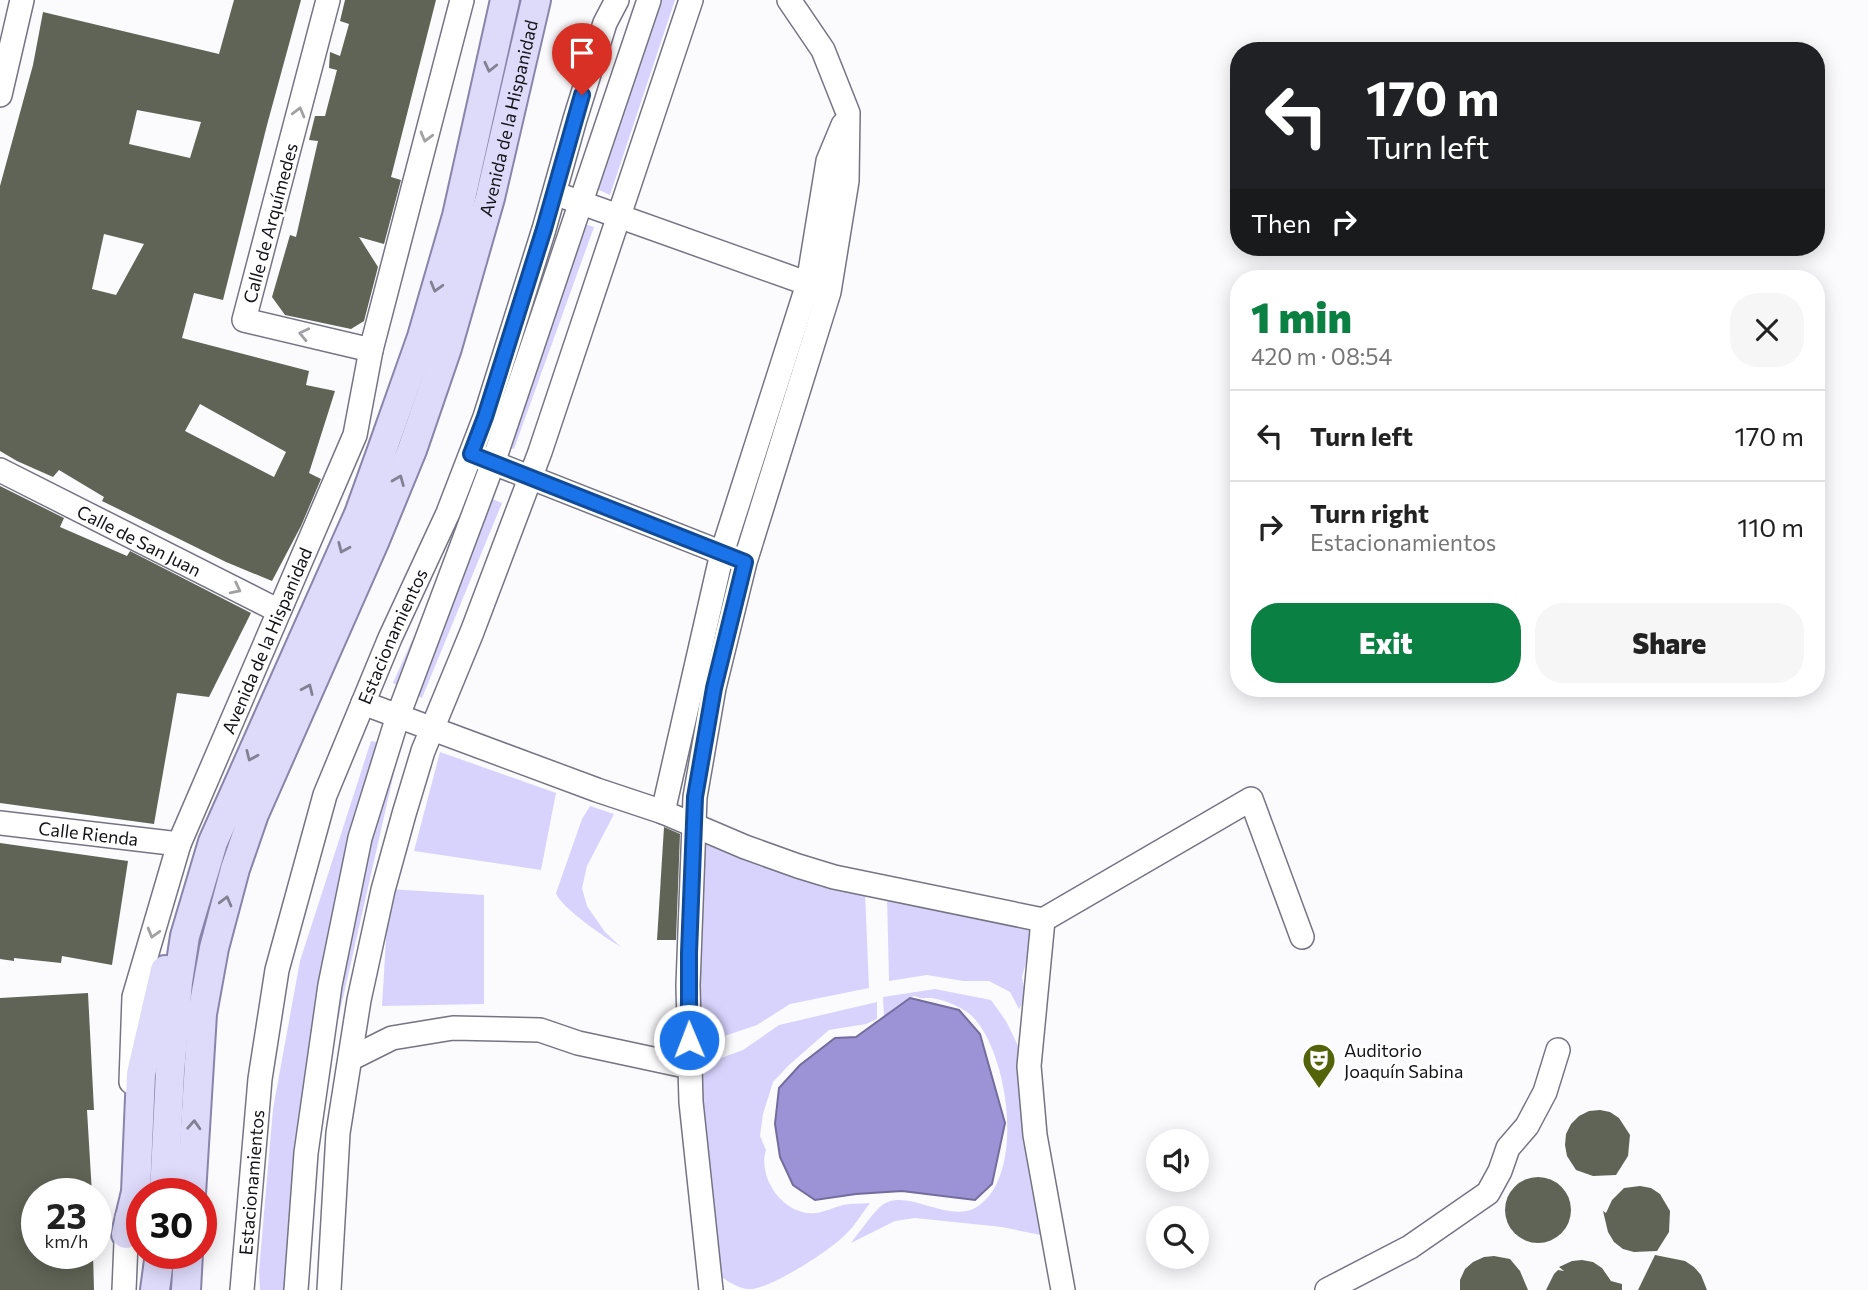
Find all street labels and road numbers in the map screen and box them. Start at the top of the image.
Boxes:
street label: Avenida de la Hispanidad [474,18,542,219]
street label: Calle de Arquímedes [238,140,302,306]
street label: Calle de San Juan [74,500,205,581]
street label: Avenida de la Hispanidad [217,544,316,737]
street label: Estacionamientos [353,565,432,707]
street label: Calle Rienda [37,817,139,850]
street label: Estacionamientos [234,1109,268,1256]

